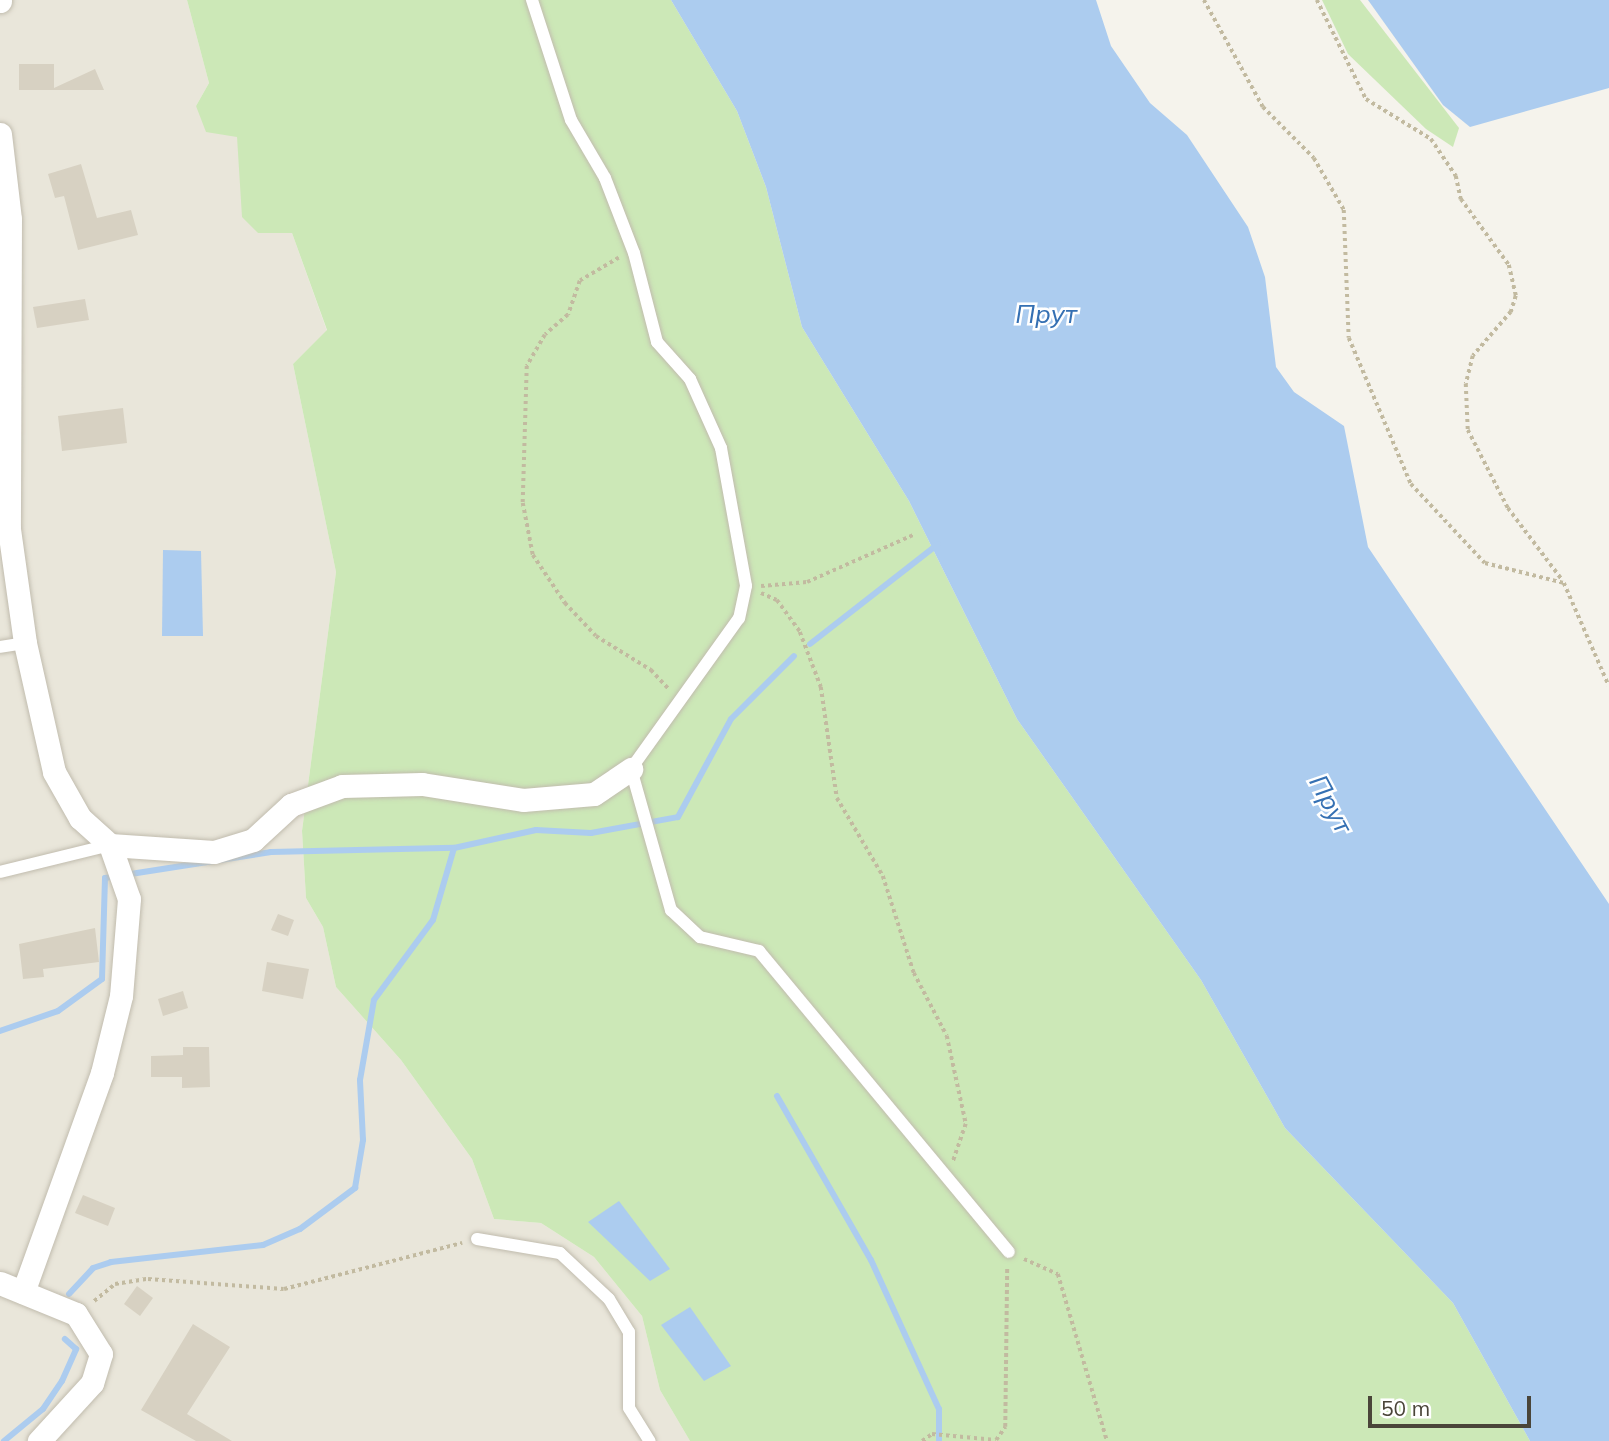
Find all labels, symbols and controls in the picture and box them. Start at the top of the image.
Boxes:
water label: Прут [1015,298,1077,330]
water label: Прут [1303,769,1359,839]
scale bar [1371,1382,1534,1426]
text: 50 m [1381,1395,1430,1421]

